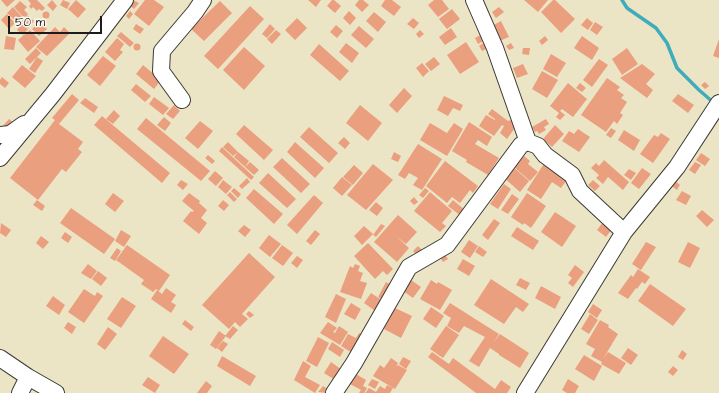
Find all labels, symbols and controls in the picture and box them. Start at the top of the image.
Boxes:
scale bar [10,8,104,34]
text: 50 m [15,14,45,31]

